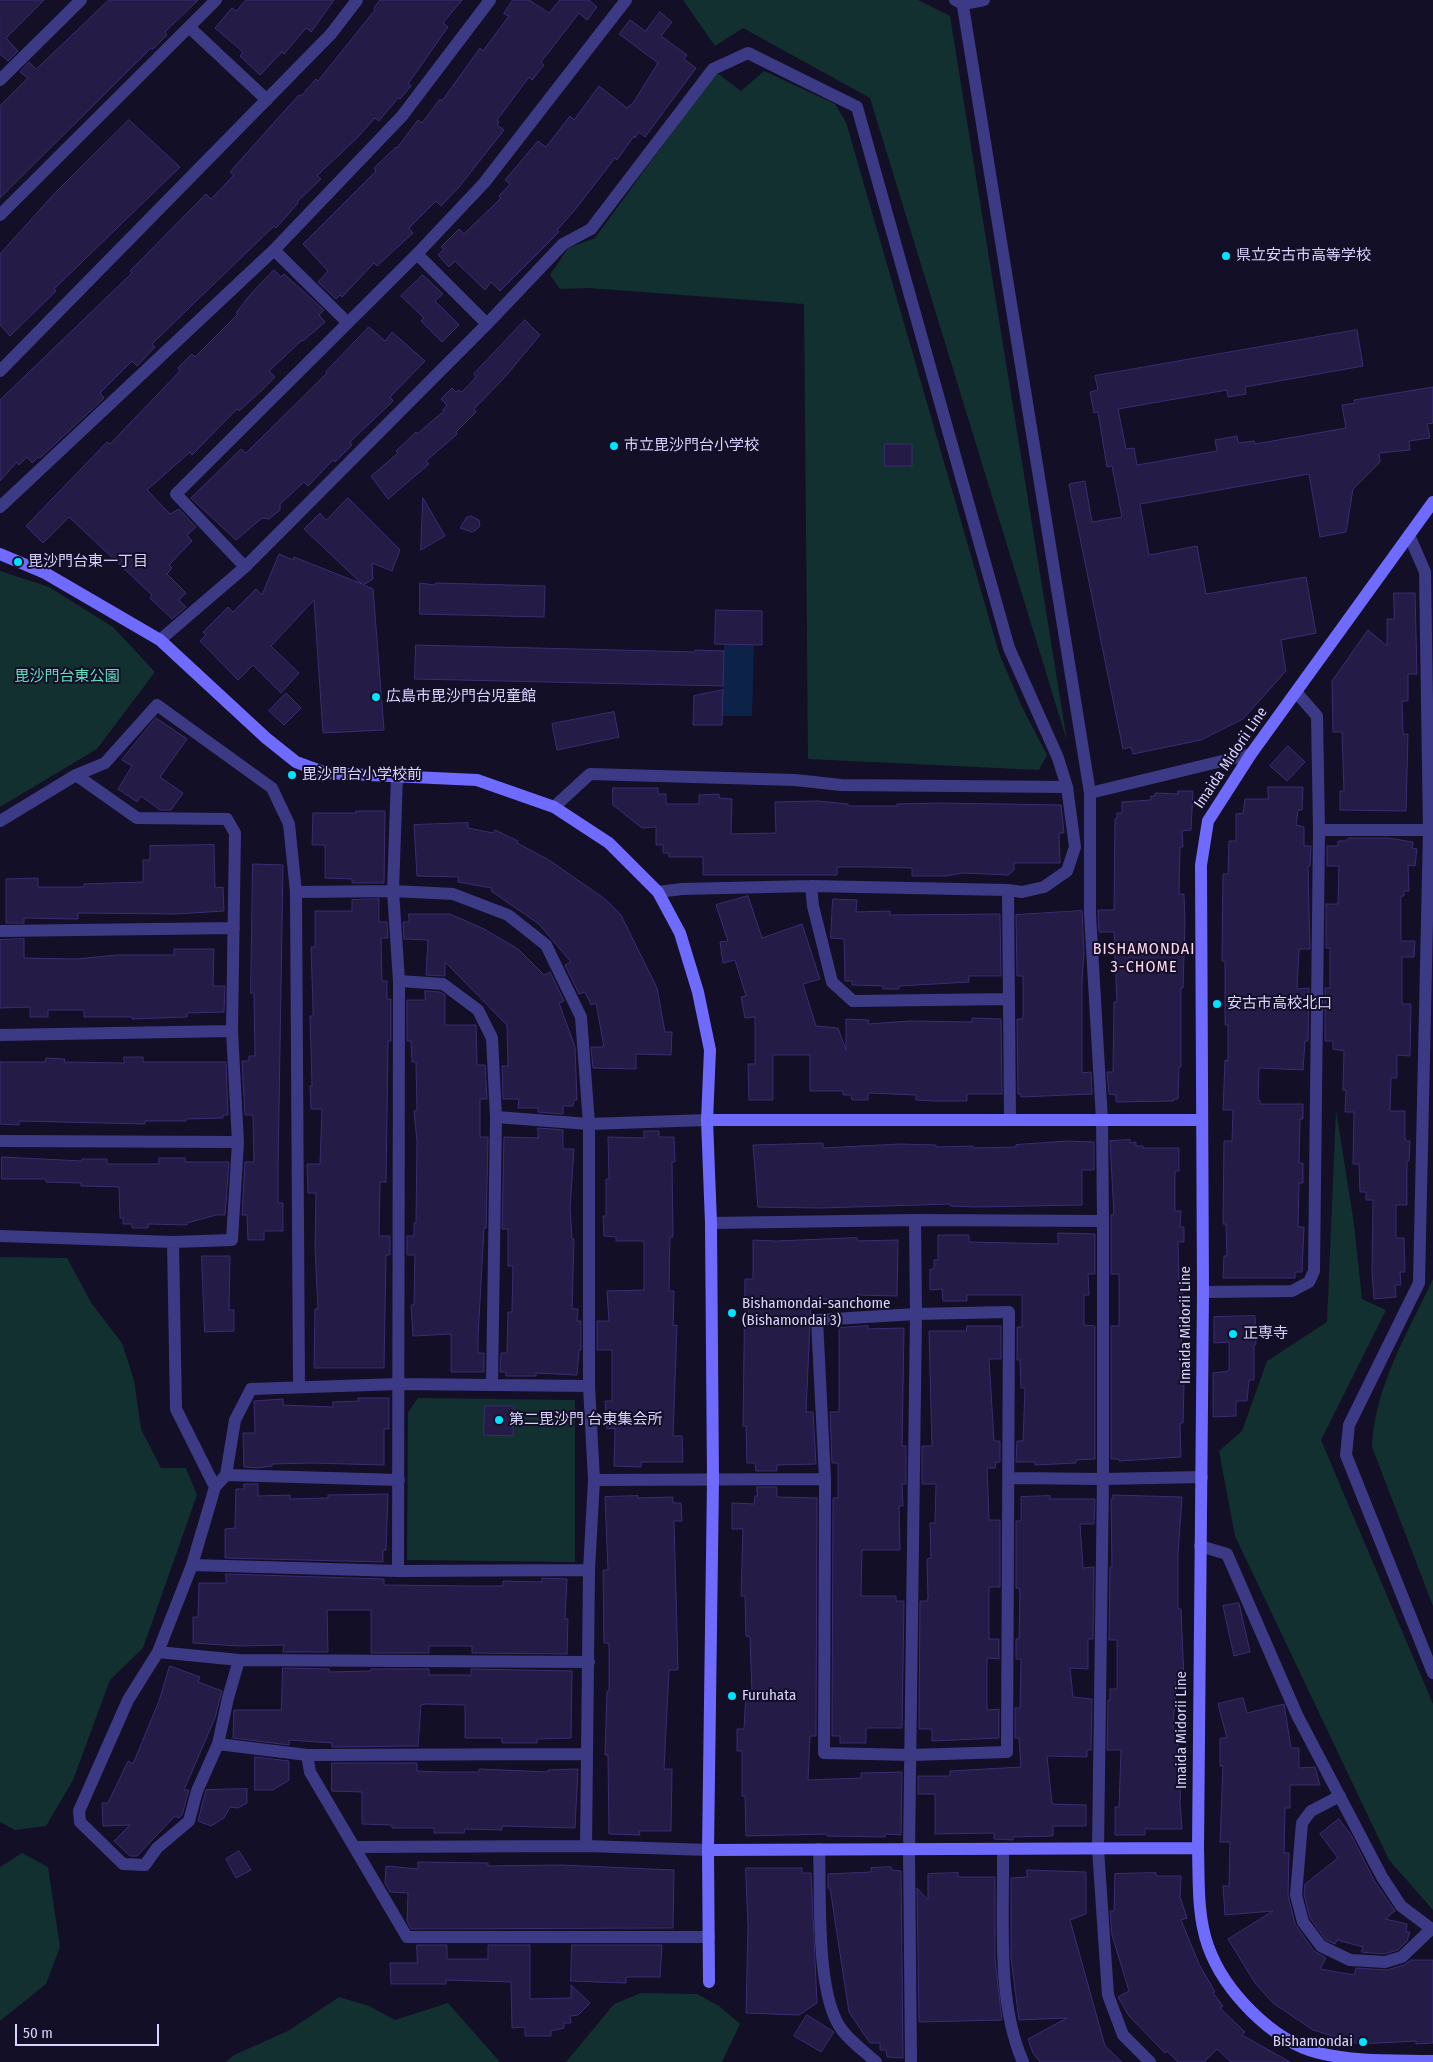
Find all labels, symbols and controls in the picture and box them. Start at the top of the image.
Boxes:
place label: 県立安古市高等学校 [1236,247,1371,265]
marker: 県立安古市高等学校 [1220,250,1232,262]
place label: 市立毘沙門台小学校 [624,437,759,455]
marker: 市立毘沙門台小学校 [608,440,620,452]
place label: 毘沙門台東一丁目 [28,553,148,571]
marker: 毘沙門台東一丁目 [12,556,24,568]
park label: 毘沙門台東公園 [15,668,119,686]
place label: 広島市毘沙門台児童館 [386,688,536,706]
marker: 広島市毘沙門台児童館 [370,691,382,703]
street label: Imaida Midorii Line [1191,704,1271,812]
place label: 毘沙門台小学校前 [302,766,422,784]
marker: 毘沙門台小学校前 [286,769,298,781]
district label: BISHAMONDAI 3-CHOME [1091,940,1197,978]
place label: 安古市高校北口 [1227,995,1332,1013]
marker: 安古市高校北口 [1211,998,1223,1010]
street label: Imaida Midorii Line [1177,1266,1195,1384]
place label: Bishamondai-sanchome (Bishamondai 3) [742,1295,890,1330]
marker: Bishamondai-sanchome (Bishamondai 3) [726,1307,738,1319]
place label: 正専寺 [1243,1325,1288,1343]
marker: 正専寺 [1227,1328,1239,1340]
place label: 第二毘沙門 台東集会所 [509,1411,663,1429]
marker: 第二毘沙門 台東集会所 [493,1414,505,1426]
street label: Imaida Midorii Line [1173,1671,1191,1789]
place label: Furuhata [742,1687,796,1705]
marker: Furuhata [726,1690,738,1702]
scale bar [18,2014,161,2046]
text: 50 m [23,2024,53,2042]
place label: Bishamondai [1273,2033,1353,2051]
marker: Bishamondai [1357,2036,1369,2048]

